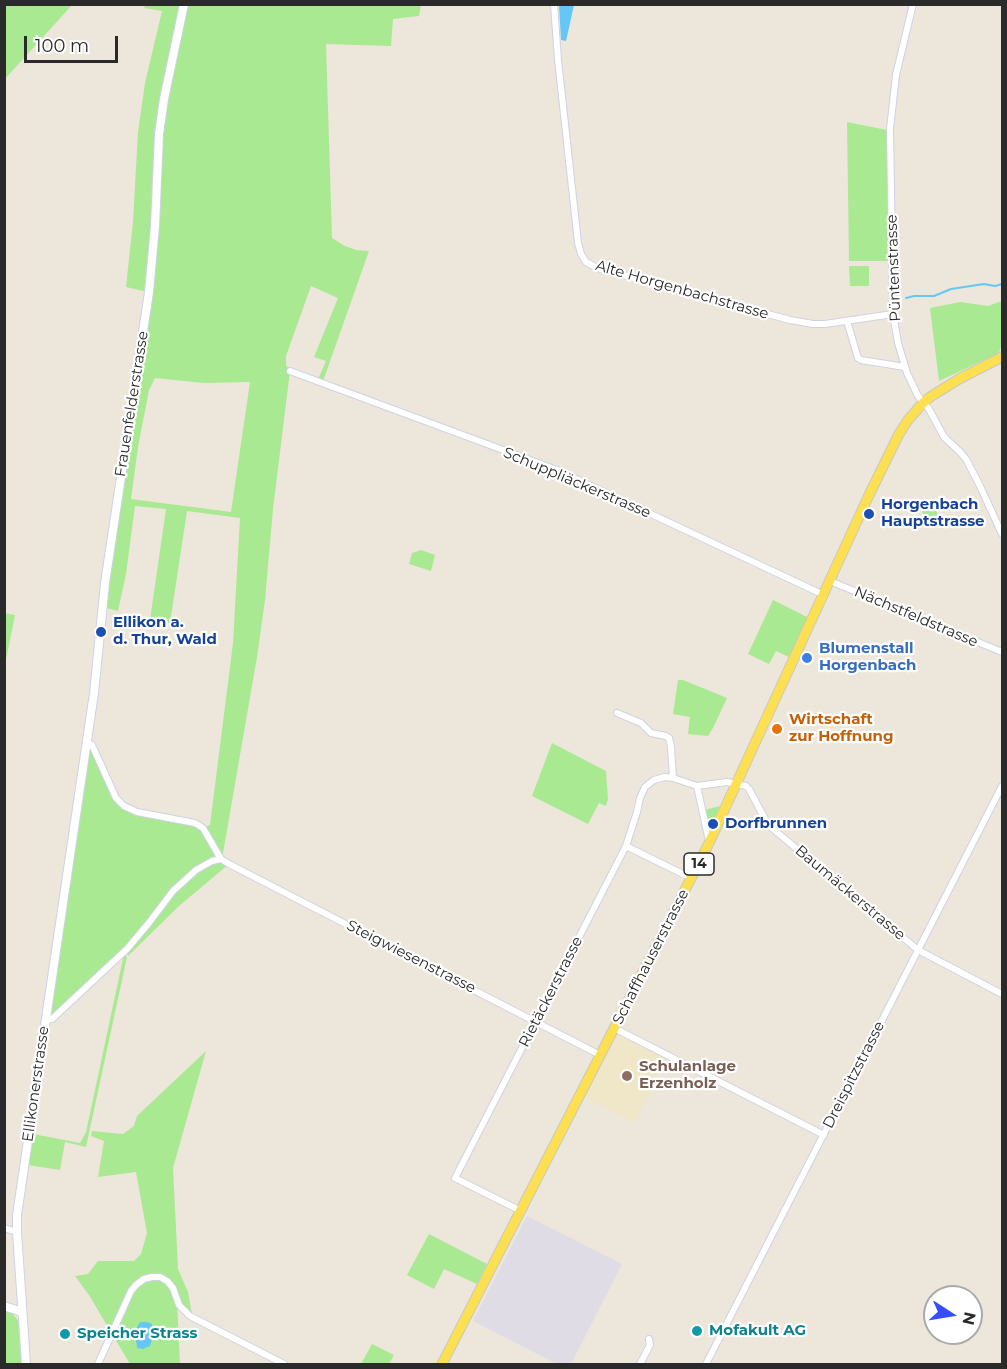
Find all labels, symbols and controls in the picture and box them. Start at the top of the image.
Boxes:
scale bar [27,24,122,62]
text: 100 m [35,35,89,57]
street label: Püntenstrasse [883,214,905,322]
street label: Alte Horgenbachstrasse [593,257,771,323]
street label: Frauenfelderstrasse [112,330,152,478]
street label: Schuppliäckerstrasse [501,444,653,522]
place label: Horgenbach Hauptstrasse [881,496,985,531]
marker: Horgenbach Hauptstrasse [862,507,876,521]
street label: Nächstfeldstrasse [851,583,981,651]
place label: Ellikon a. d. Thur, Wald [113,614,217,649]
marker: Ellikon a. d. Thur, Wald [94,625,108,639]
place label: Blumenstall Horgenbach [819,640,916,675]
marker: Blumenstall Horgenbach [800,651,814,665]
place label: Wirtschaft zur Hoffnung [789,711,893,746]
marker: Wirtschaft zur Hoffnung [770,722,784,736]
place label: Dorfbrunnen [725,815,827,833]
marker: Dorfbrunnen [706,817,720,831]
street label: Baumäckerstrasse [791,842,909,944]
road number: 14 [684,853,714,875]
street label: Schaffhauserstrasse [609,886,693,1028]
street label: Steigwiesenstrasse [343,917,479,997]
street label: Rietäckerstrasse [515,934,587,1050]
street label: Dreispitzstrasse [819,1018,889,1132]
street label: Ellikonerstrasse [19,1025,53,1143]
place label: Schulanlage Erzenholz [639,1058,736,1093]
marker: Schulanlage Erzenholz [620,1069,634,1083]
north arrow [923,1285,983,1345]
text: N [959,1310,980,1327]
place label: Mofakult AG [709,1322,806,1340]
marker: Mofakult AG [690,1324,704,1338]
place label: Speicher Strass [77,1325,197,1343]
marker: Speicher Strass [58,1327,72,1341]

